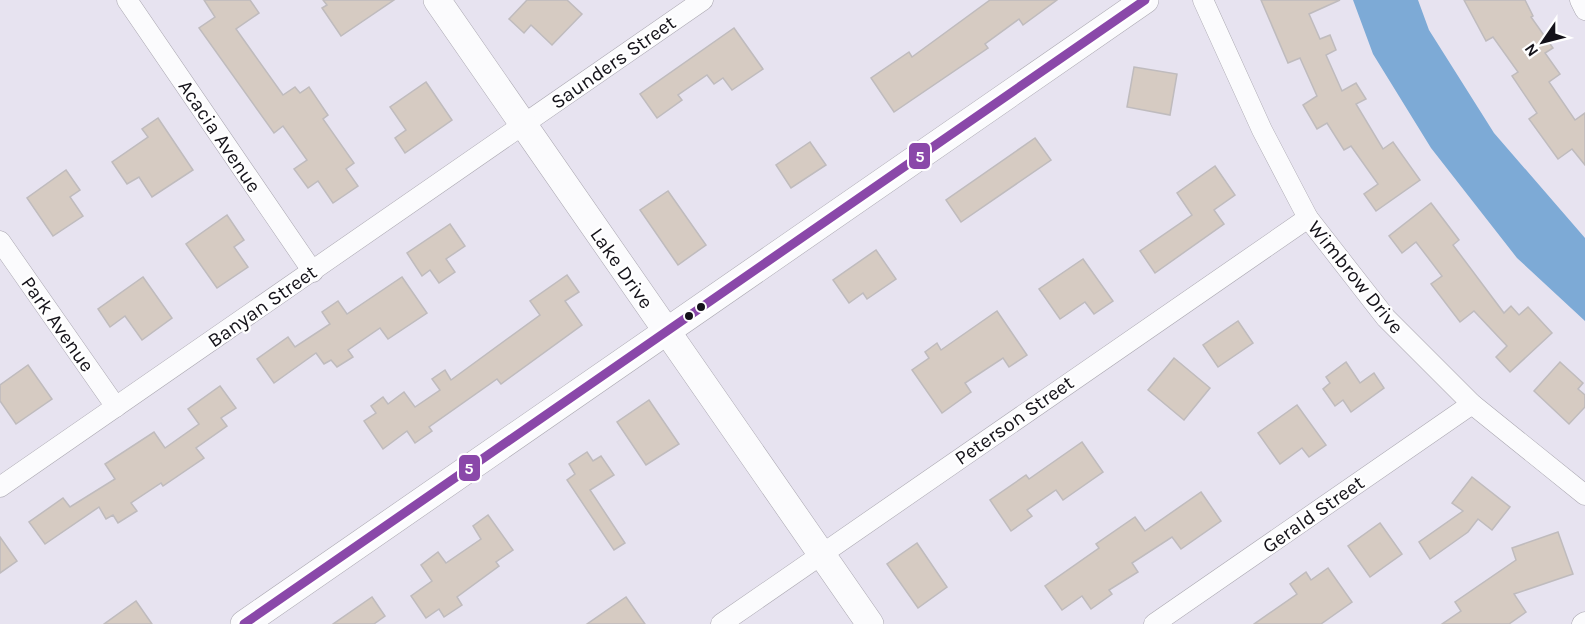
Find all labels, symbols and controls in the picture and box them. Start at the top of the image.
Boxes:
street label: Saunders Street [547,11,680,114]
north arrow [1513,12,1573,72]
text: N [1520,40,1542,60]
street label: Acacia Avenue [174,76,266,197]
line badge: 5 [908,142,931,170]
text: 5 [915,147,925,166]
street label: Wimbrow Drive [1303,216,1408,338]
street label: Lake Drive [585,223,658,313]
street label: Banyan Street [203,260,322,352]
street label: Park Avenue [16,272,99,376]
unlabelled marker [695,301,707,313]
unlabelled marker [683,310,695,322]
street label: Peterson Street [951,371,1078,470]
line badge: 5 [458,454,481,482]
text: 5 [464,459,474,478]
street label: Gerald Street [1258,471,1369,558]

